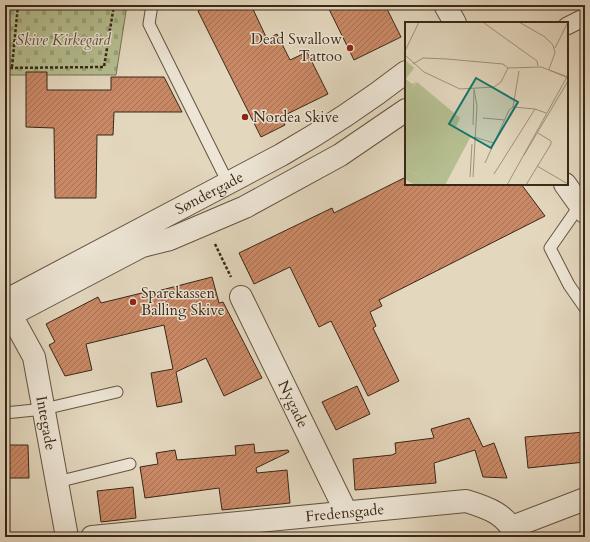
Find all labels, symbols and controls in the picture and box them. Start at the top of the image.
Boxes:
inset map [405,22,568,185]
place label: Dead Swallow Tattoo [251,29,342,66]
park label: Skive Kirkegård [16,30,111,50]
marker: Dead Swallow Tattoo [345,43,355,53]
place label: Nordea Skive [253,107,339,127]
marker: Nordea Skive [240,112,250,122]
street label: Søndergade [172,167,247,219]
place label: Sparekassen Balling Skive [141,283,225,320]
marker: Sparekassen Balling Skive [128,297,138,307]
street label: Nygade [273,377,313,431]
street label: Integade [31,394,61,452]
street label: Fredensgade [305,499,385,526]

